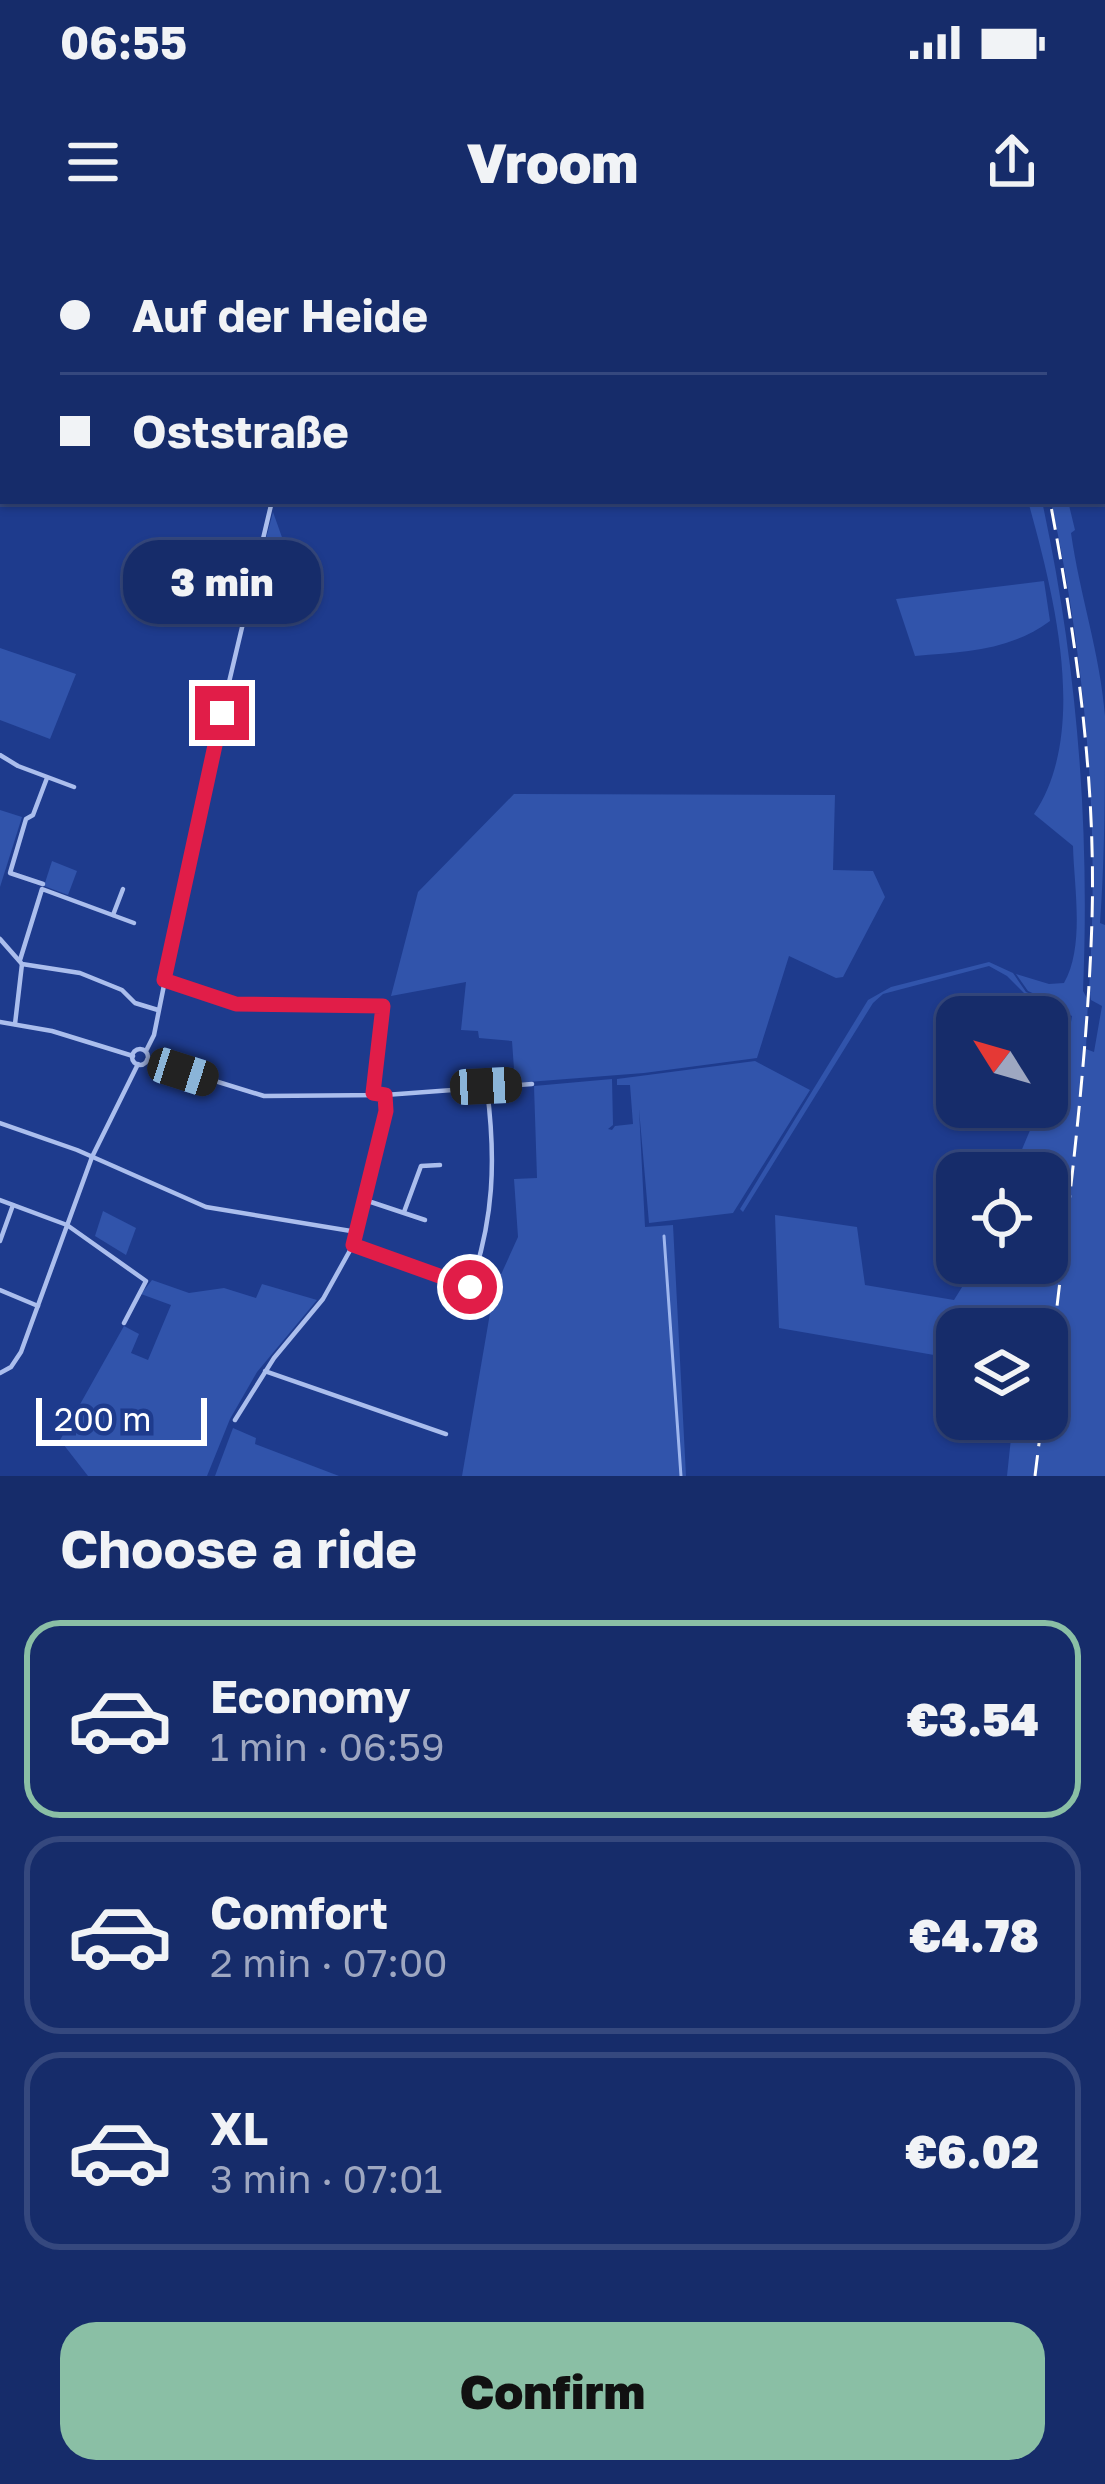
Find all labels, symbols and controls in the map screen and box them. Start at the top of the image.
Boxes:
text: 06:55 [60,15,187,69]
icon: menu [60,129,126,195]
icon: share [979,129,1045,195]
text: Vroom [467,130,638,195]
text: Auf der Heide [132,288,428,342]
text: Oststraße [132,404,349,458]
callout: 3 min [123,539,321,623]
text: 3 min [170,558,274,605]
route end [195,686,249,740]
north arrow [936,996,1068,1128]
map controls [936,996,1068,1440]
car [143,1044,223,1100]
car [449,1066,523,1106]
button: locate [936,1152,1068,1284]
route start [443,1260,497,1314]
button: layers [936,1308,1068,1440]
scale bar [36,1392,207,1445]
text: 200 m [54,1399,152,1438]
text: Choose a ride [60,1515,417,1580]
icon: car [66,1665,174,1773]
text: Economy [210,1669,411,1723]
text: €3.54 [906,1692,1039,1746]
text: 1 min · 06:59 [210,1723,445,1770]
icon: car [66,1881,174,1989]
text: Comfort [210,1885,388,1939]
text: €4.78 [909,1908,1039,1962]
text: 2 min · 07:00 [210,1939,447,1986]
icon: car [66,2097,174,2205]
text: XL [210,2101,268,2155]
text: €6.02 [905,2124,1039,2178]
text: 3 min · 07:01 [210,2155,442,2202]
button: Confirm [60,2322,1045,2460]

